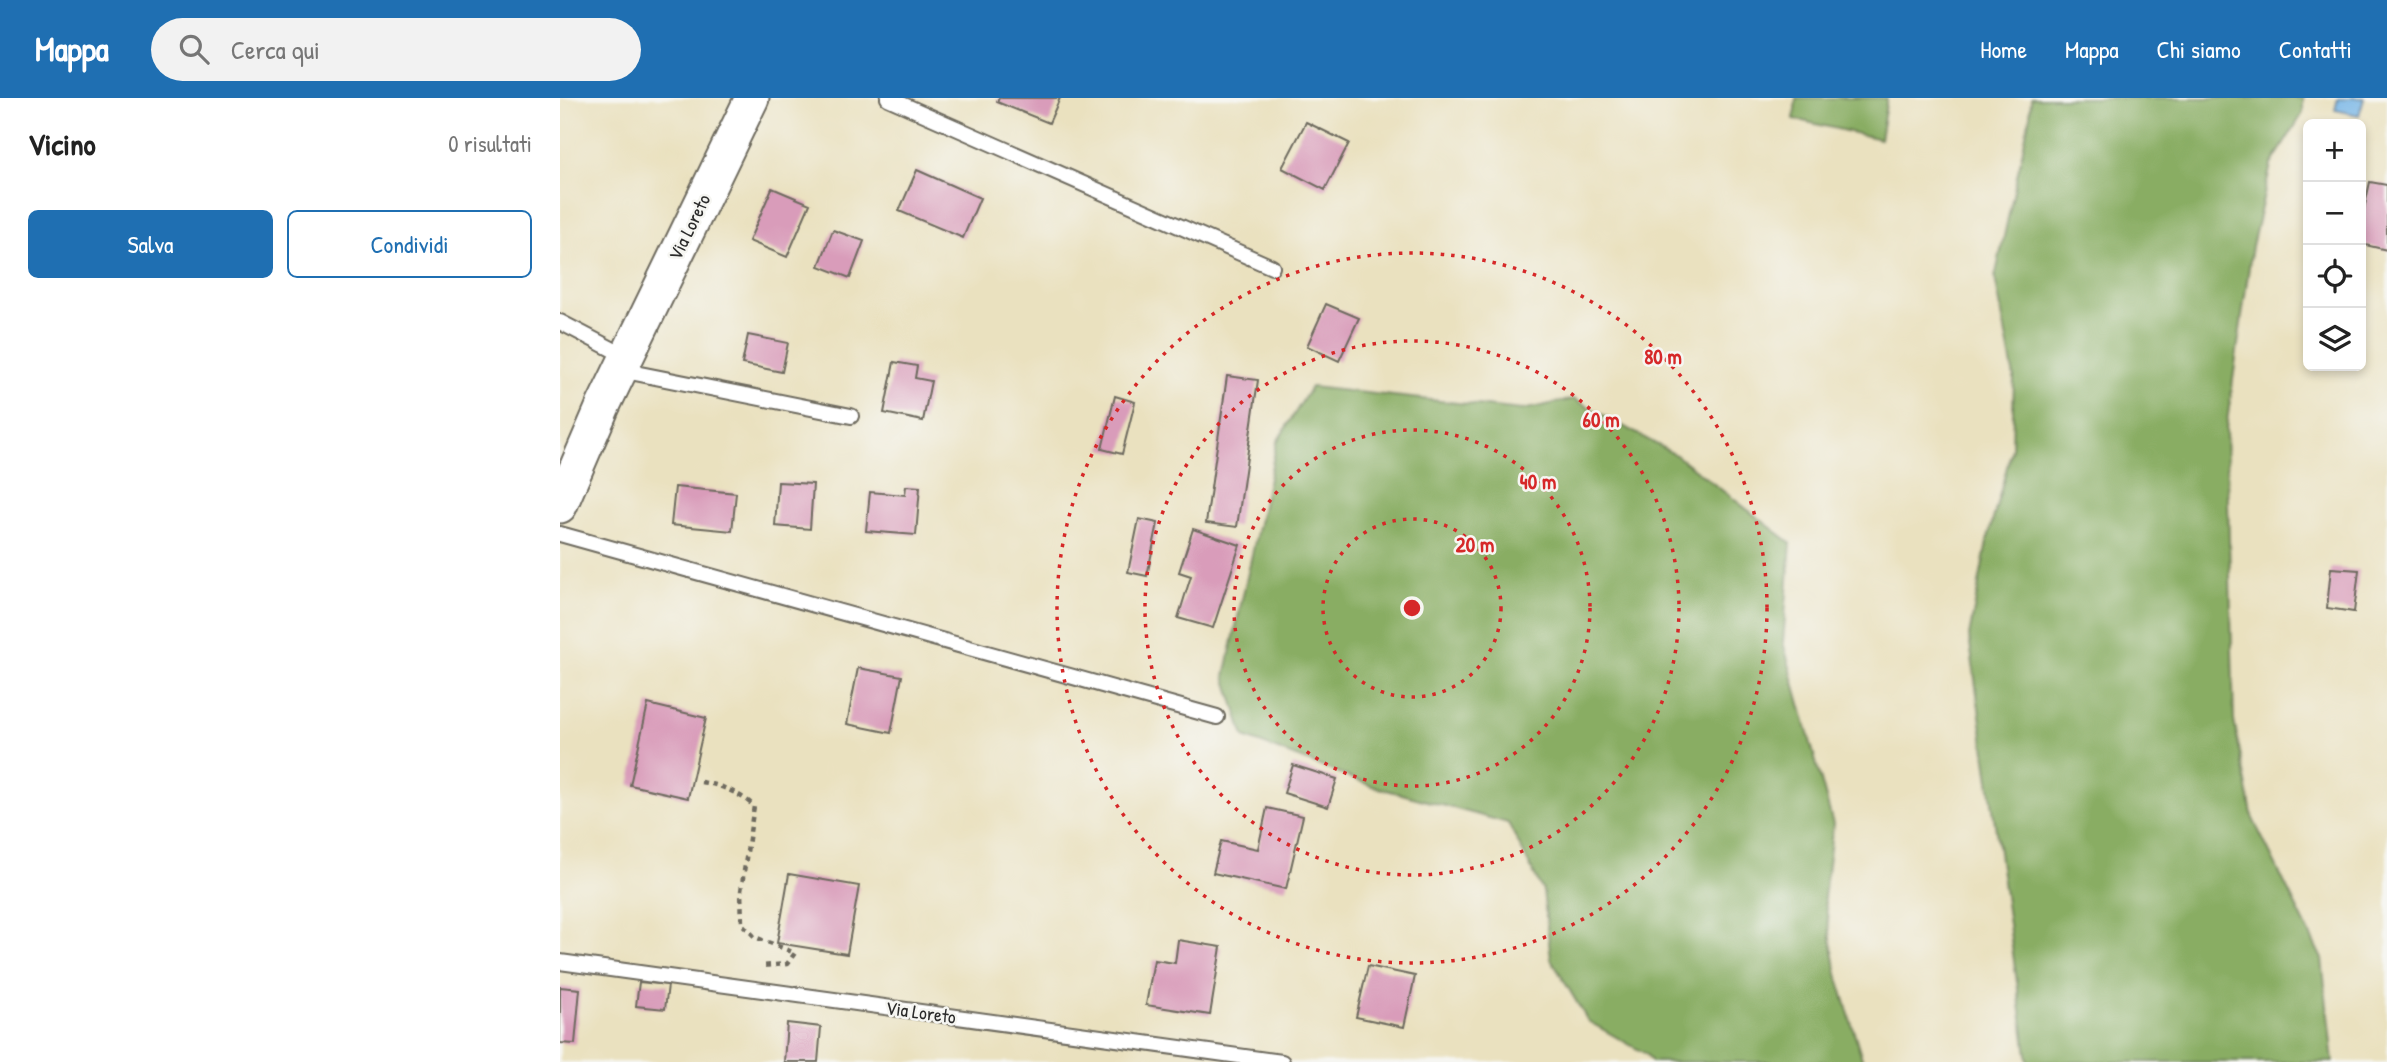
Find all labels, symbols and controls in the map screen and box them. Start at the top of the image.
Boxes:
search box [151,18,641,81]
text: Mappa [35,27,109,71]
icon: search [175,30,213,68]
text: Cerca qui [231,32,320,67]
text: Home [1980,33,2027,65]
text: Mappa [2065,33,2119,65]
text: Chi siamo [2157,33,2241,65]
text: Contatti [2279,33,2352,65]
map controls [2303,119,2366,371]
button: + [2303,119,2366,182]
text: Vicino [28,124,96,164]
text: 0 risultati [448,128,532,159]
button: − [2303,182,2366,245]
street label: Via Loreto [662,189,716,264]
button: Salva [28,210,273,278]
button: Condividi [287,210,532,278]
button: locate [2303,245,2366,308]
button: layers [2303,308,2366,371]
text: 80 m [1644,342,1682,371]
text: 60 m [1583,405,1619,434]
text: 40 m [1520,467,1556,496]
text: 20 m [1456,530,1494,559]
centre of rings [1400,596,1424,620]
street label: Via Loreto [884,994,958,1030]

